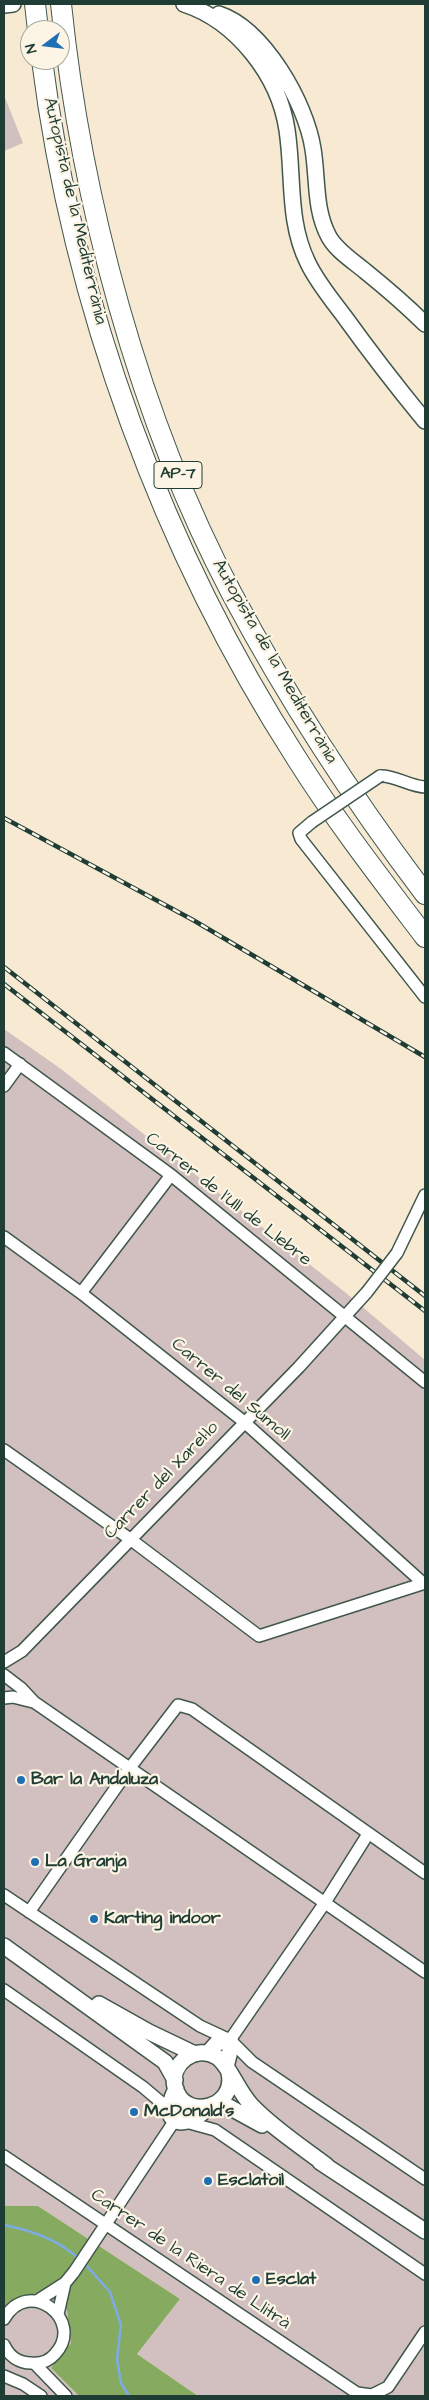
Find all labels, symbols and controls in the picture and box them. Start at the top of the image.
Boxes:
north arrow [20,20,70,70]
text: N [21,42,42,55]
street label: Autopista de la Mediterrània [37,95,111,327]
road number: AP-7 [154,462,202,488]
street label: Autopista de la Mediterrània [207,556,341,768]
street label: Carrer de l'Ull de Llebre [141,1129,315,1271]
street label: Carrer del Sumoll [166,1334,294,1446]
street label: Carrer del Xarel·lo [100,1418,224,1544]
place label: Bar la Andaluza [31,1769,158,1791]
marker: Bar la Andaluza [15,1774,27,1786]
place label: La Granja [45,1851,127,1873]
marker: La Granja [29,1856,41,1868]
place label: Karting indoor [104,1908,221,1930]
marker: Karting indoor [88,1913,100,1925]
place label: McDonald's [144,2101,234,2123]
marker: McDonald's [128,2106,140,2118]
place label: Esclatoil [218,2170,284,2192]
marker: Esclatoil [202,2175,214,2187]
street label: Carrer de la Riera de Llitrà [86,2185,294,2335]
place label: Esclat [266,2269,316,2291]
marker: Esclat [250,2274,262,2286]

